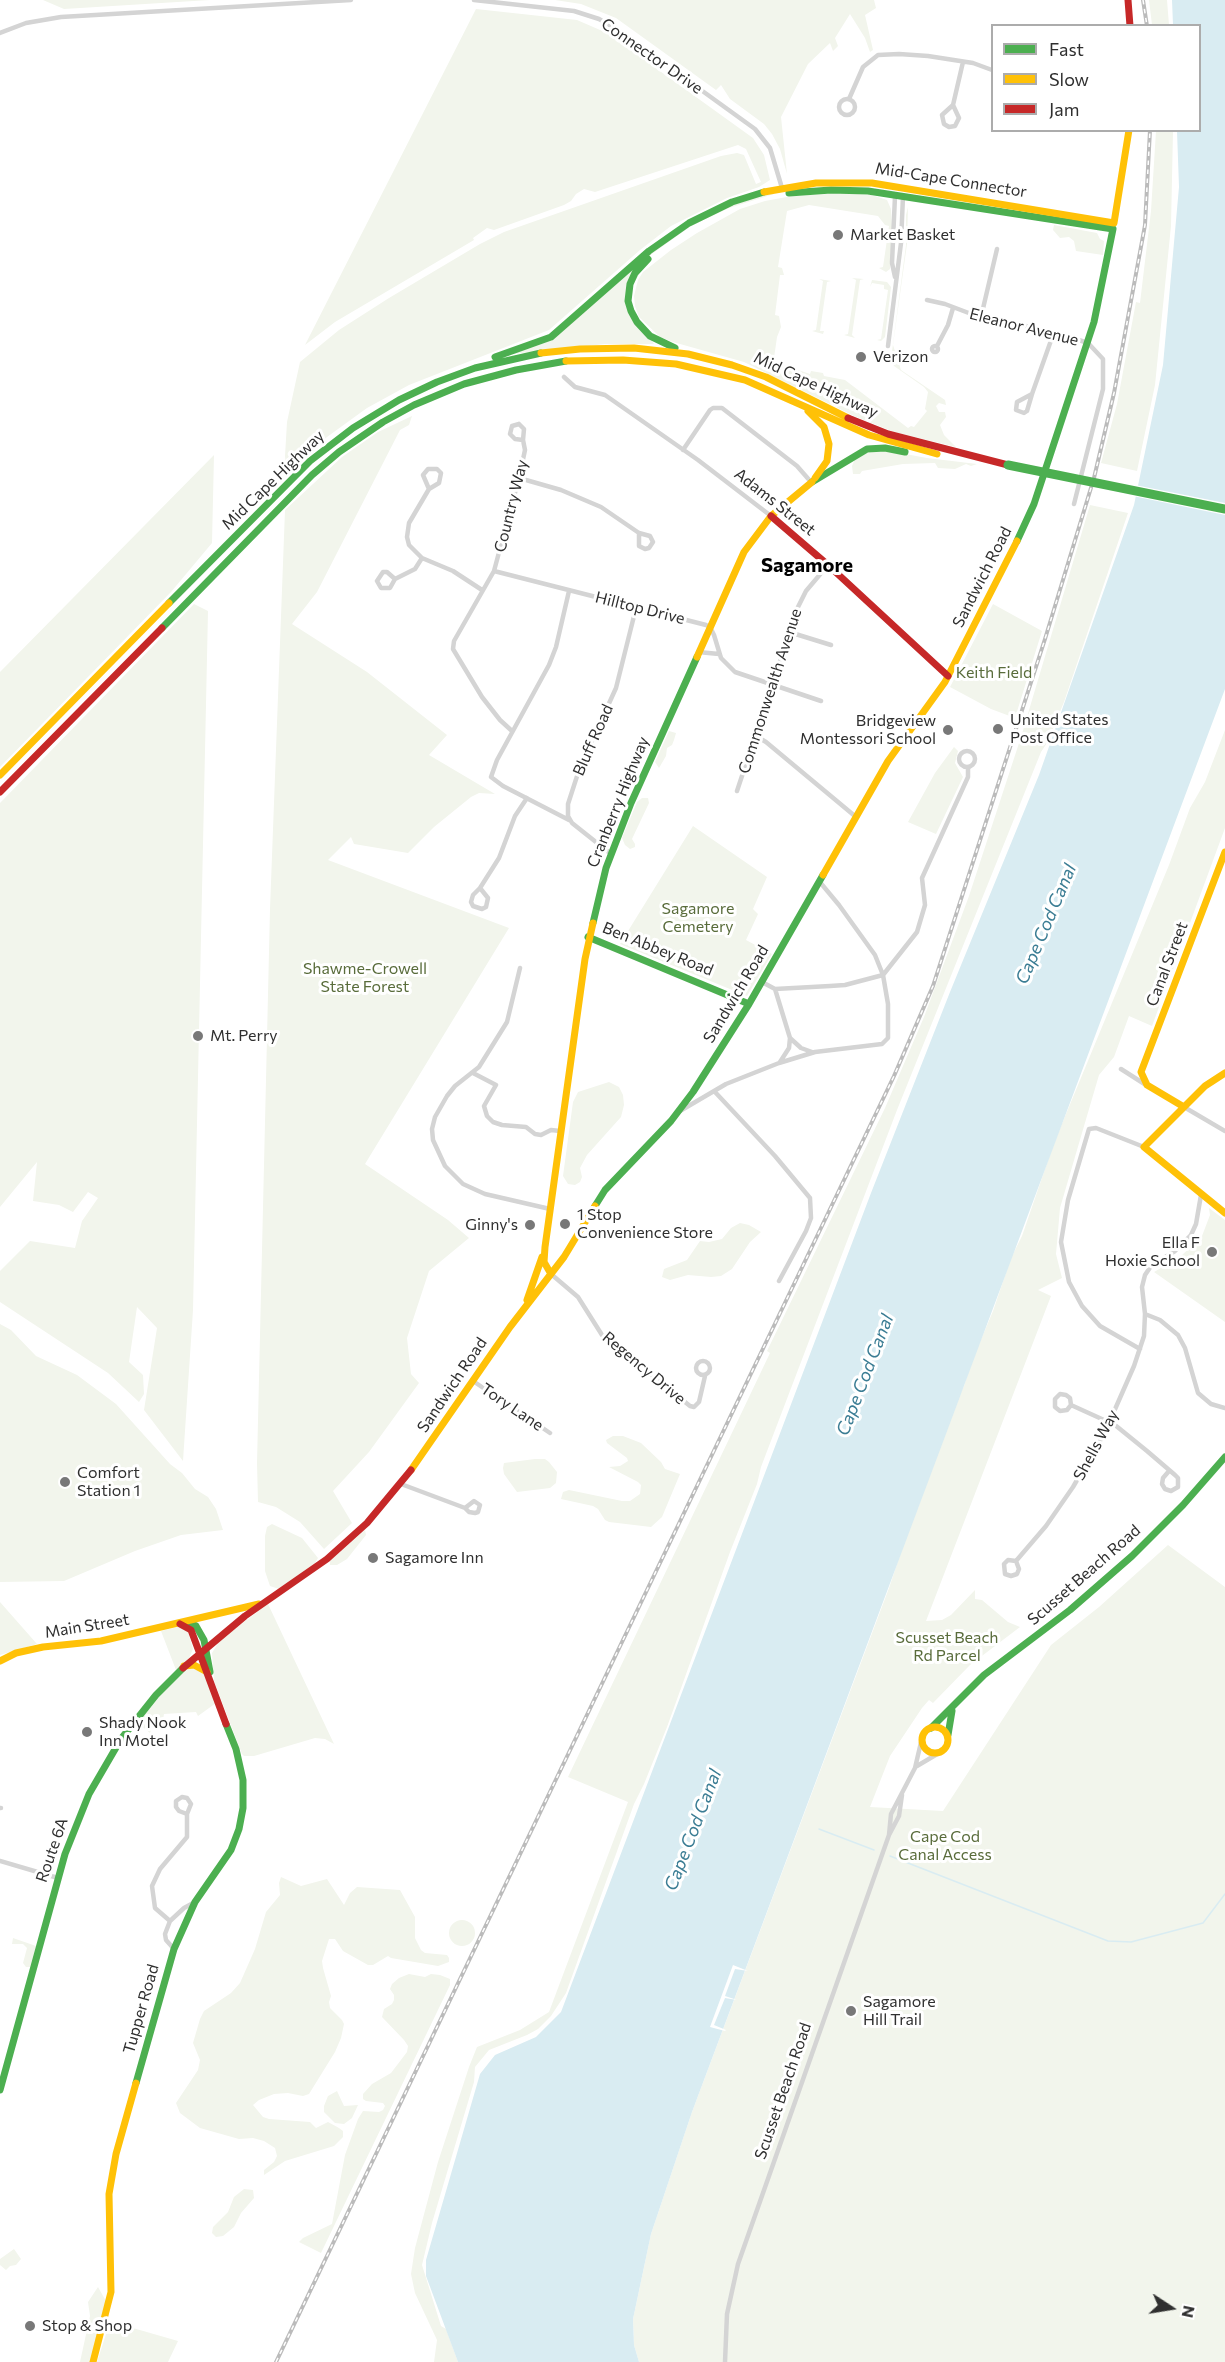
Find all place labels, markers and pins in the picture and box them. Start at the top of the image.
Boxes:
place label: Market Basket [850,225,955,245]
marker: Market Basket [831,228,845,242]
place label: Verizon [873,347,928,367]
marker: Verizon [854,350,868,364]
place label: United States Post Office [1010,710,1108,748]
place label: Bridgeview Montessori School [800,711,936,749]
marker: United States Post Office [991,722,1005,736]
marker: Bridgeview Montessori School [941,723,955,737]
place label: Mt. Perry [210,1026,278,1046]
marker: Mt. Perry [191,1029,205,1043]
place label: 1 Stop Convenience Store [577,1205,713,1243]
place label: Ginny's [465,1215,518,1235]
marker: 1 Stop Convenience Store [558,1217,572,1231]
marker: Ginny's [523,1218,537,1232]
place label: Ella F Hoxie School [1105,1233,1200,1271]
marker: Ella F Hoxie School [1205,1245,1219,1259]
place label: Comfort Station 1 [77,1463,140,1501]
marker: Comfort Station 1 [58,1475,72,1489]
place label: Sagamore Inn [385,1548,484,1568]
marker: Sagamore Inn [366,1551,380,1565]
place label: Shady Nook Inn Motel [99,1713,186,1751]
marker: Shady Nook Inn Motel [80,1725,94,1739]
place label: Sagamore Hill Trail [863,1992,936,2030]
marker: Sagamore Hill Trail [844,2004,858,2018]
place label: Stop & Shop [42,2316,132,2336]
marker: Stop & Shop [23,2319,37,2333]

